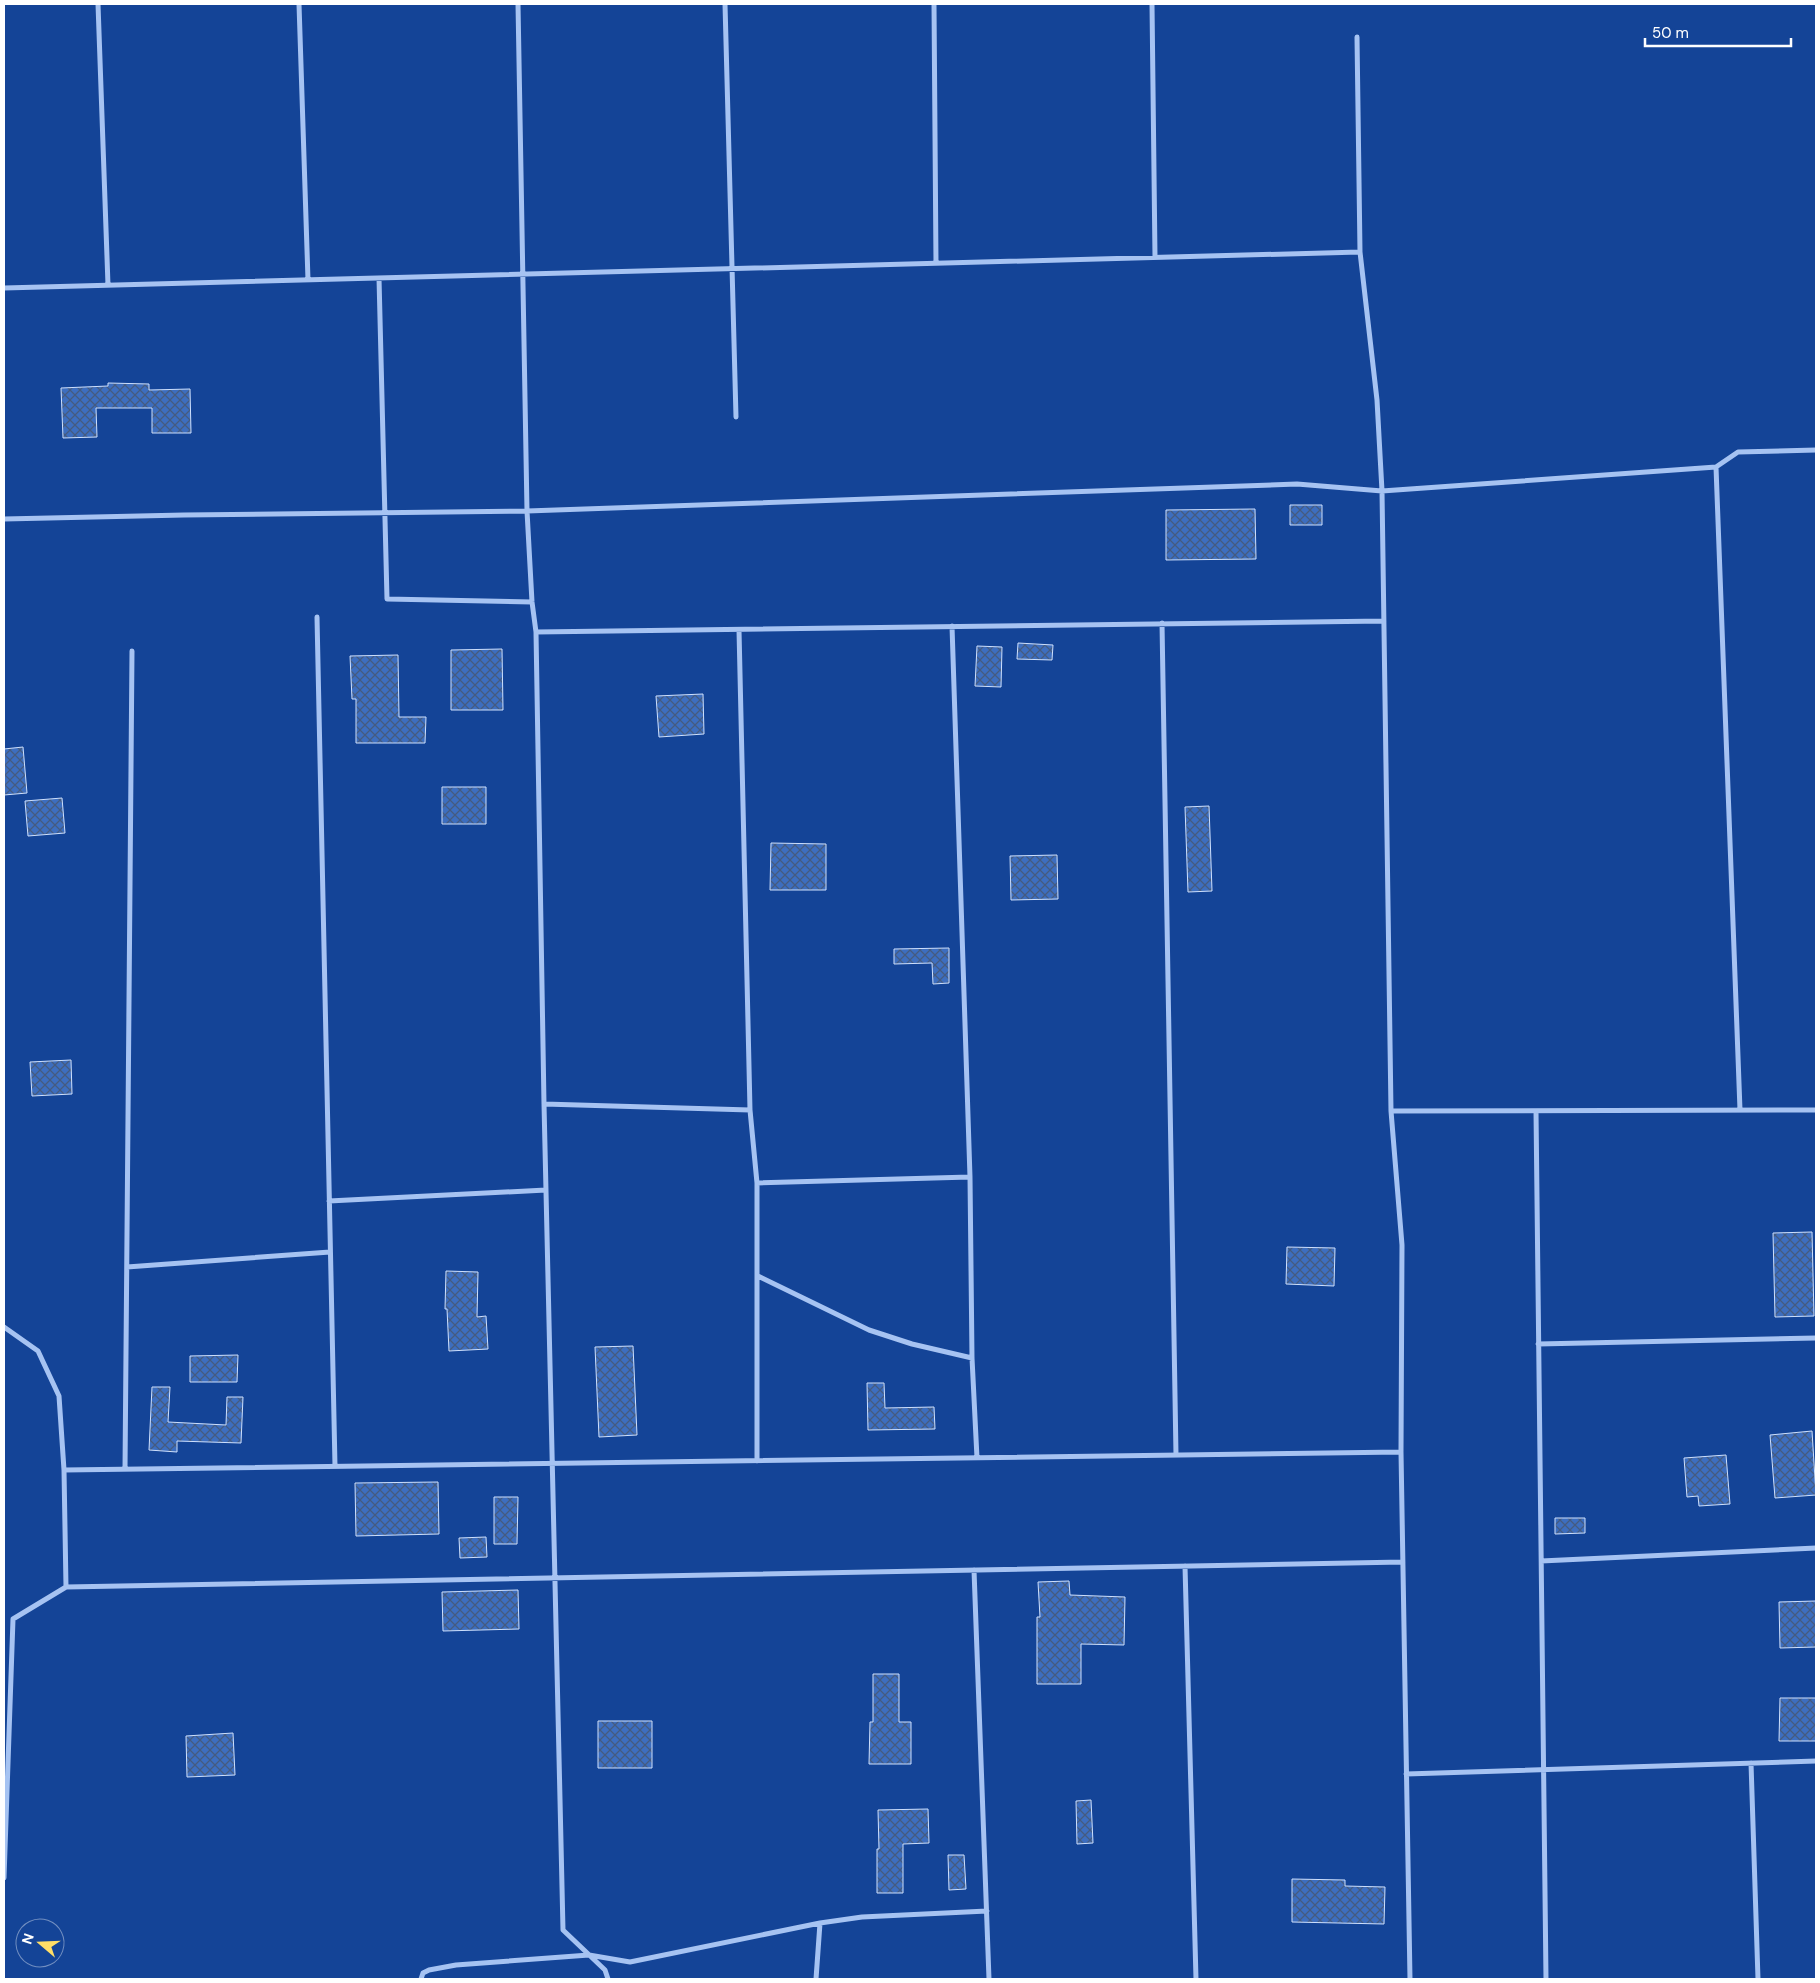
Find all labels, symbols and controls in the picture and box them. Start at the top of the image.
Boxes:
scale bar [1645,15,1791,47]
text: 50 m [1652,23,1689,43]
north arrow [15,1918,65,1968]
text: N [18,1931,38,1947]

